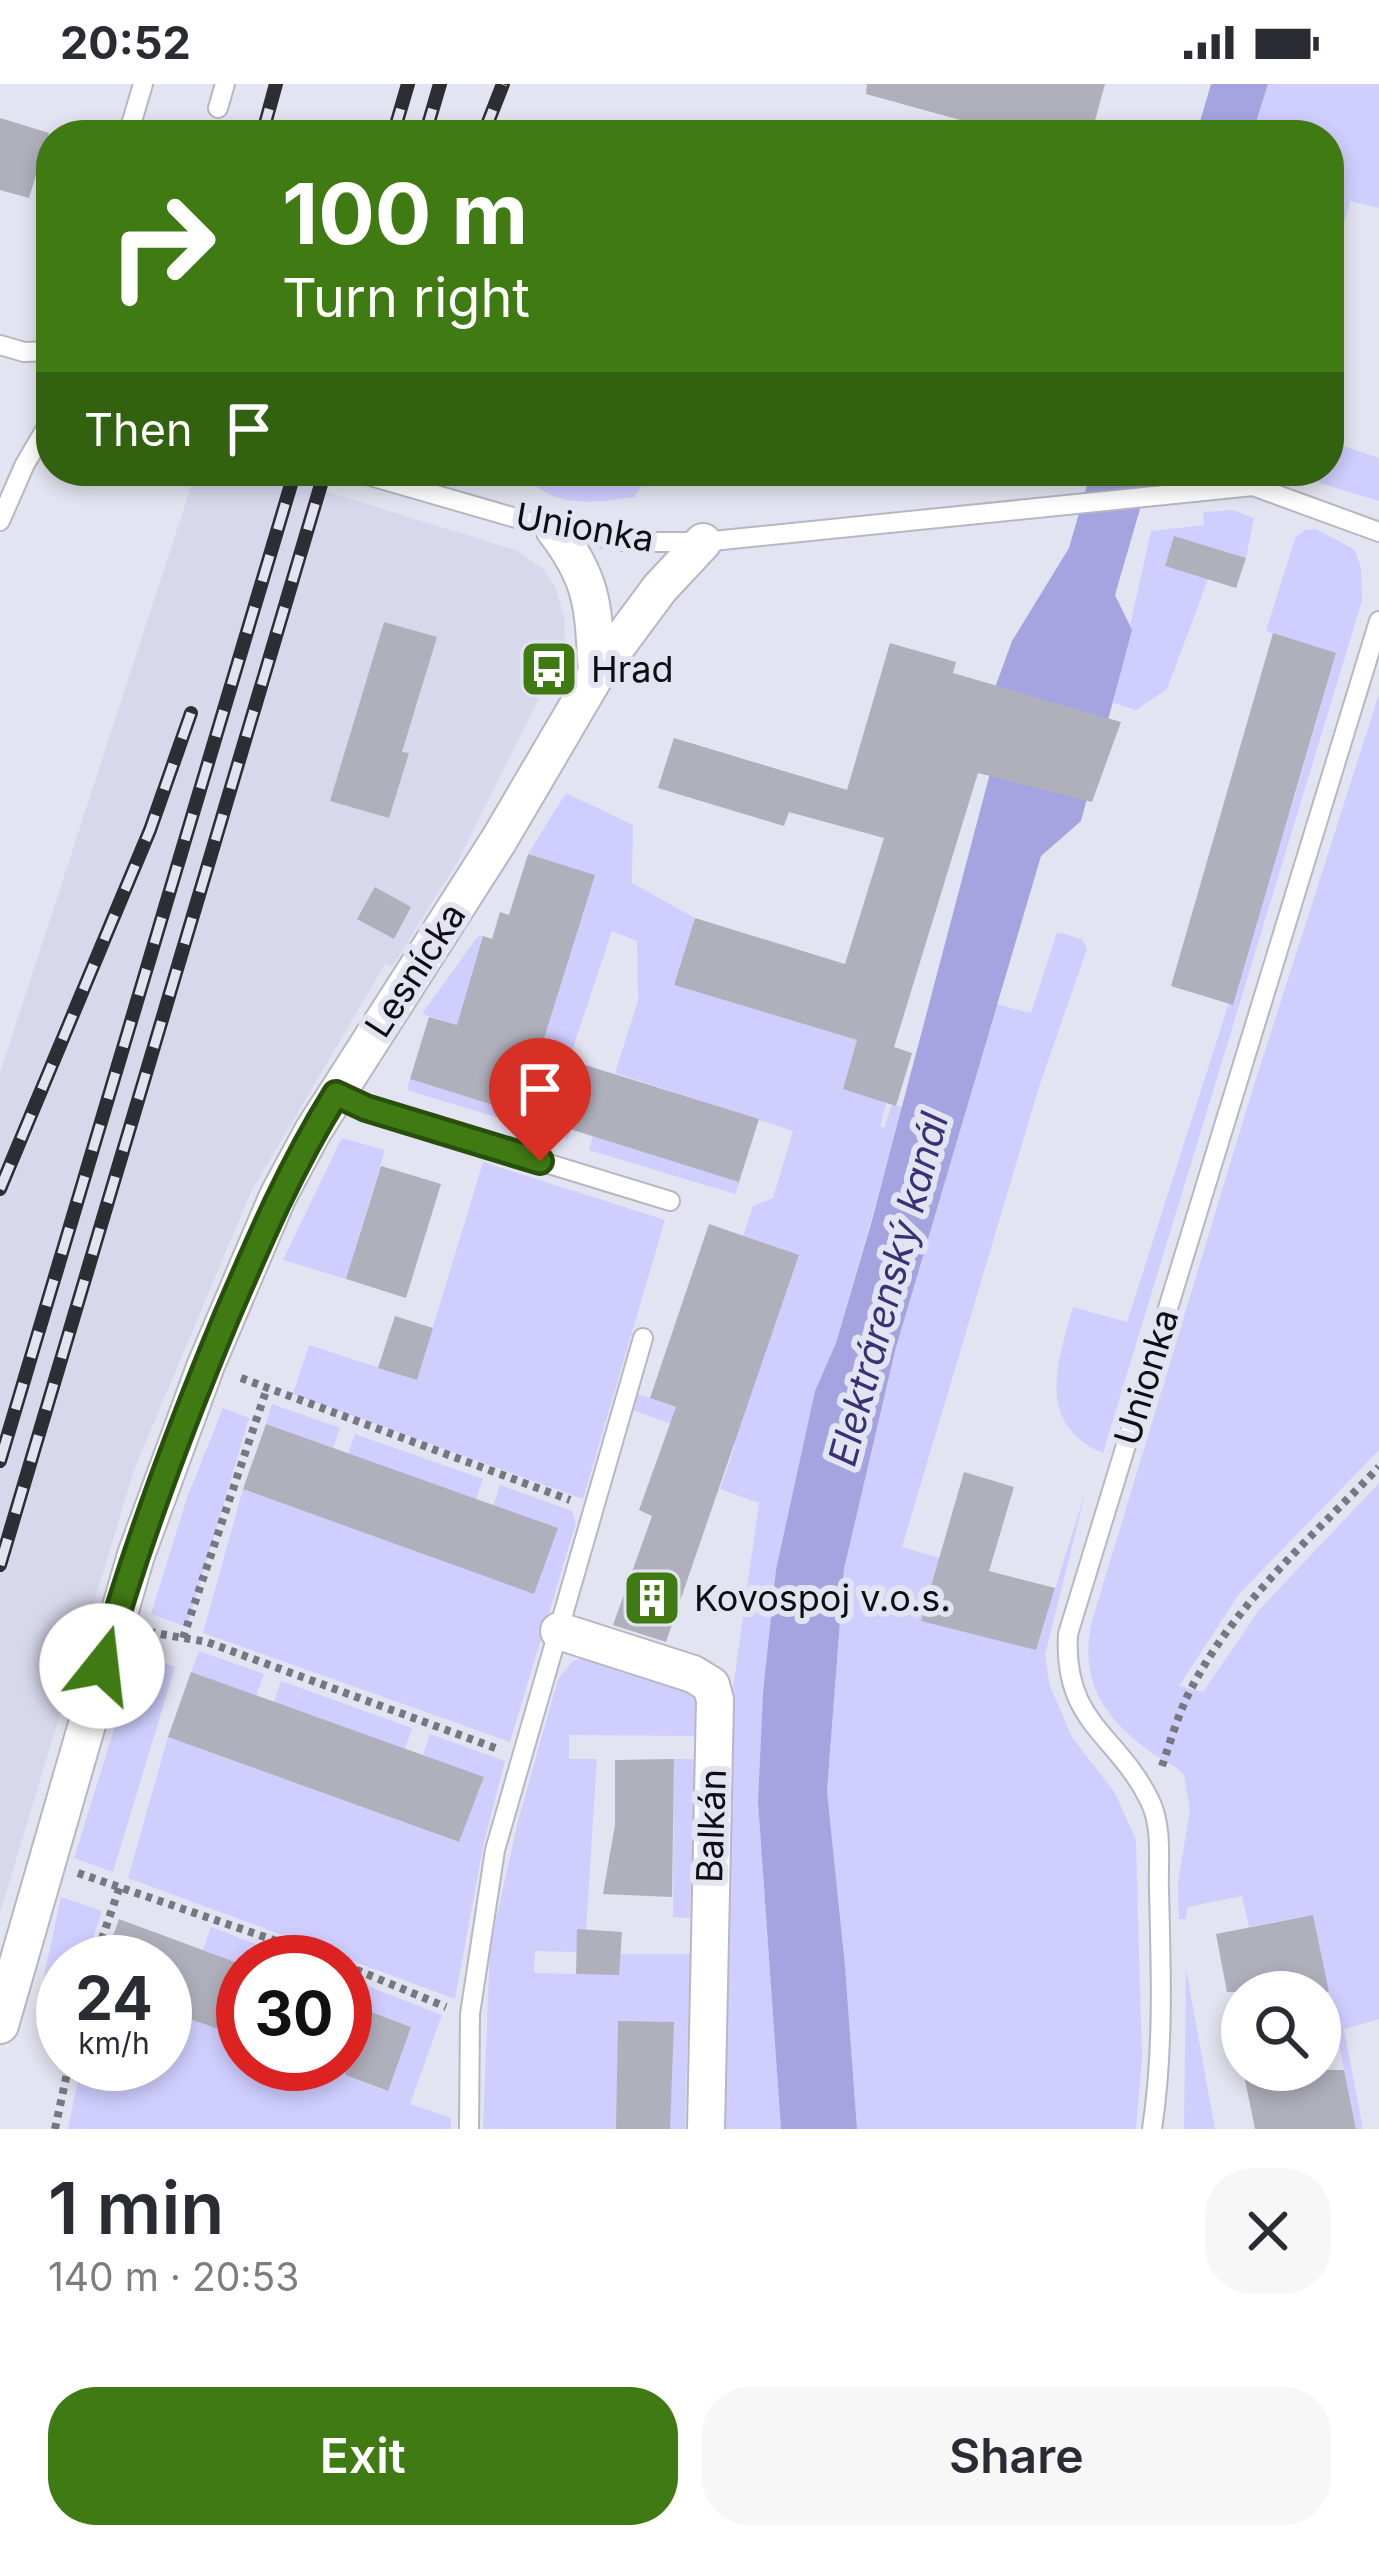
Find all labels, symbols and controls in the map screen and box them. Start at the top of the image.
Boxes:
text: 20:52 [60,15,191,70]
text: 100 m [282,163,528,264]
icon: right [84,168,240,324]
text: Turn right [282,265,530,330]
icon: arrive [216,396,282,462]
text: Then [84,402,192,457]
street label: Unionka [512,493,658,561]
bus stop icon: Hrad [518,638,580,700]
place label: Hrad [591,647,674,691]
street label: Lesnícka [355,895,475,1045]
pin [489,1038,591,1161]
icon: arrive [507,1056,573,1122]
water label: Elektrárenský kanál [818,1107,957,1471]
street label: Unionka [1105,1304,1187,1450]
building icon: Kovospoj v.o.s. [621,1567,683,1629]
place label: Kovospoj v.o.s. [694,1576,951,1620]
position arrow [39,1603,165,1729]
street label: Balkán [687,1768,735,1884]
speed limit sign: 30 [216,1935,372,2091]
text: 24 [75,1962,153,2034]
map controls [1221,1971,1341,2091]
button: search [1221,1971,1341,2091]
text: km/h [78,2025,150,2061]
text: 1 min [48,2164,224,2251]
button: close [1205,2168,1331,2294]
text: 140 m · 20:53 [48,2253,299,2300]
button: Exit [48,2387,678,2525]
button: Share [702,2387,1331,2525]

